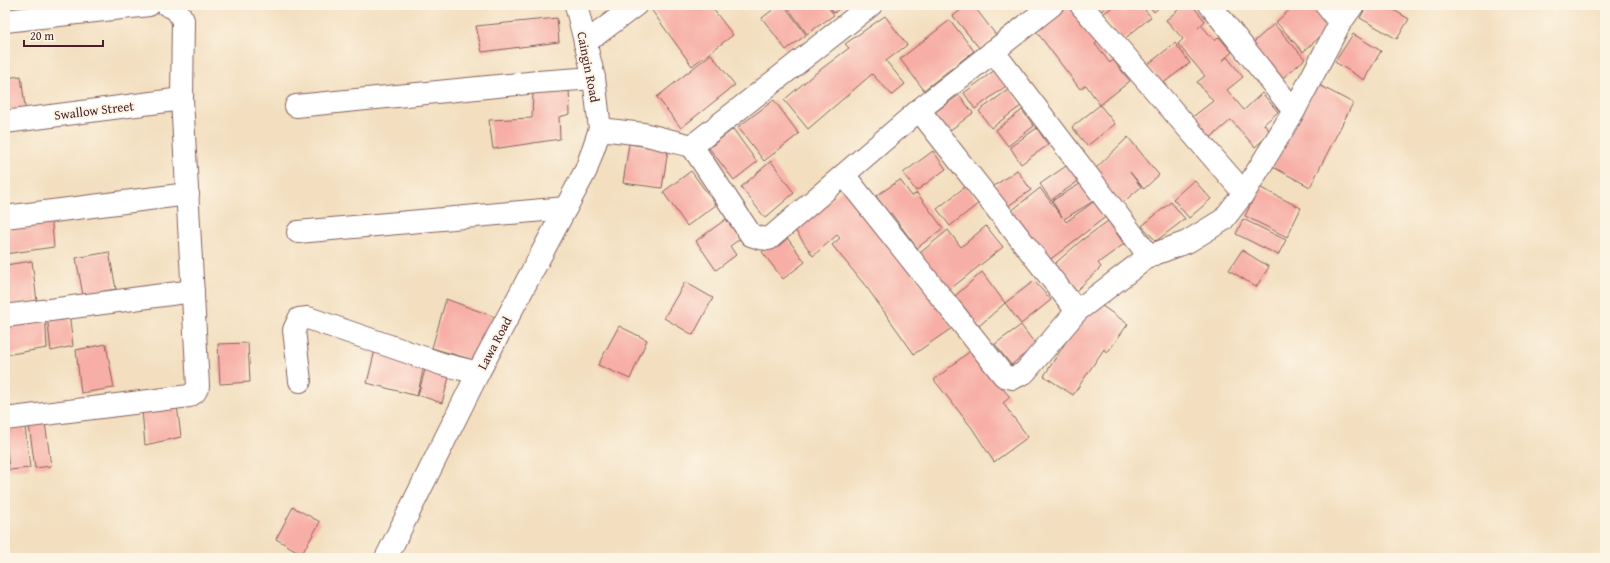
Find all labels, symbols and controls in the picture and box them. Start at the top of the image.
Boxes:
scale bar [24,22,103,48]
text: 20 m [30,27,54,44]
street label: Caingin Road [572,30,605,104]
street label: Swallow Street [53,96,135,125]
street label: Lawa Road [473,313,516,373]

